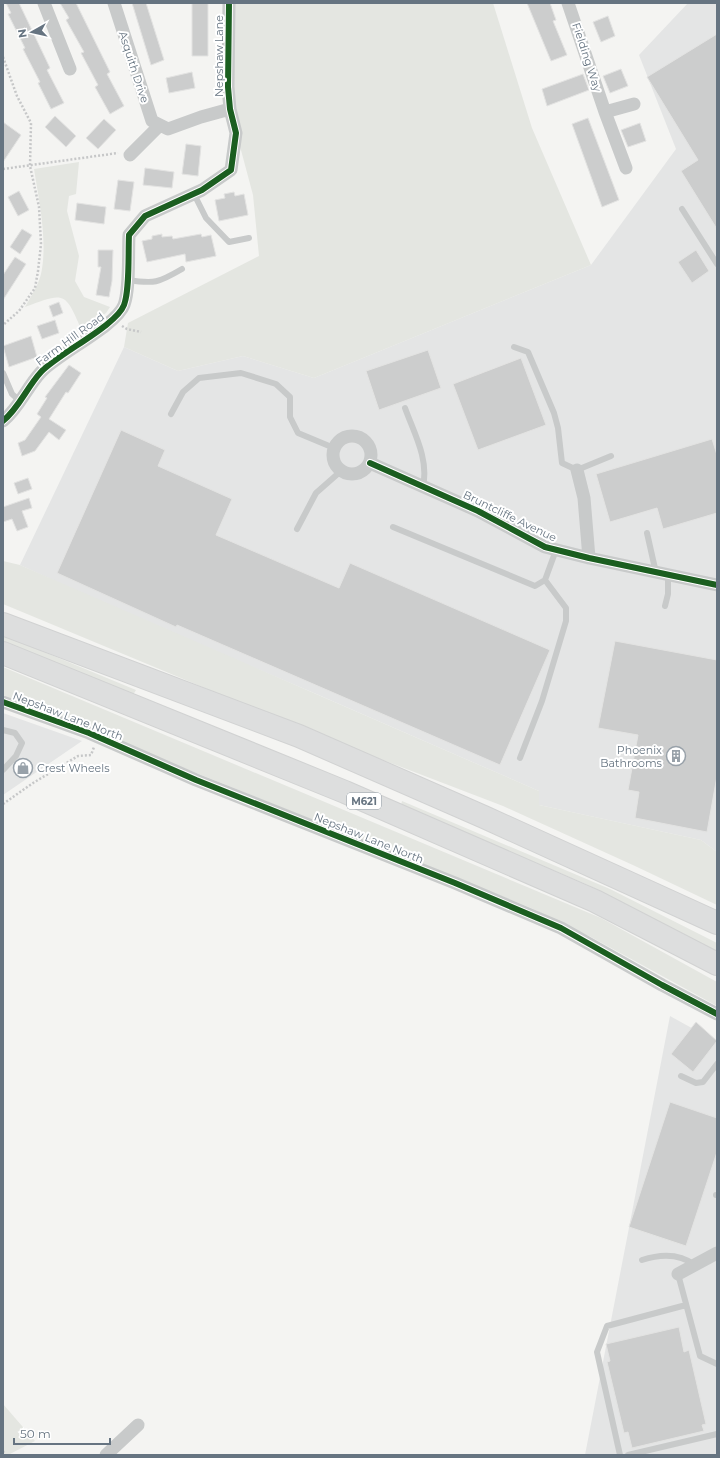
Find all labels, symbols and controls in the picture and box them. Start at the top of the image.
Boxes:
north arrow [12,12,52,52]
street label: Nepshaw Lane [212,15,226,97]
street label: Fielding Way [569,21,605,93]
text: N [15,28,30,39]
street label: Asquith Drive [116,29,152,105]
street label: Farm Hill Road [33,309,107,369]
street label: Bruntcliffe Avenue [461,487,559,545]
street label: Nepshaw Lane North [11,688,125,744]
place label: Phoenix Bathrooms [600,743,663,770]
building icon: Phoenix Bathrooms [665,745,687,767]
shop icon: Crest Wheels [12,757,34,779]
place label: Crest Wheels [37,761,110,775]
road number: M621 [347,793,381,809]
street label: Nepshaw Lane North [312,810,426,866]
scale bar [14,1420,110,1446]
text: 50 m [20,1426,51,1441]

